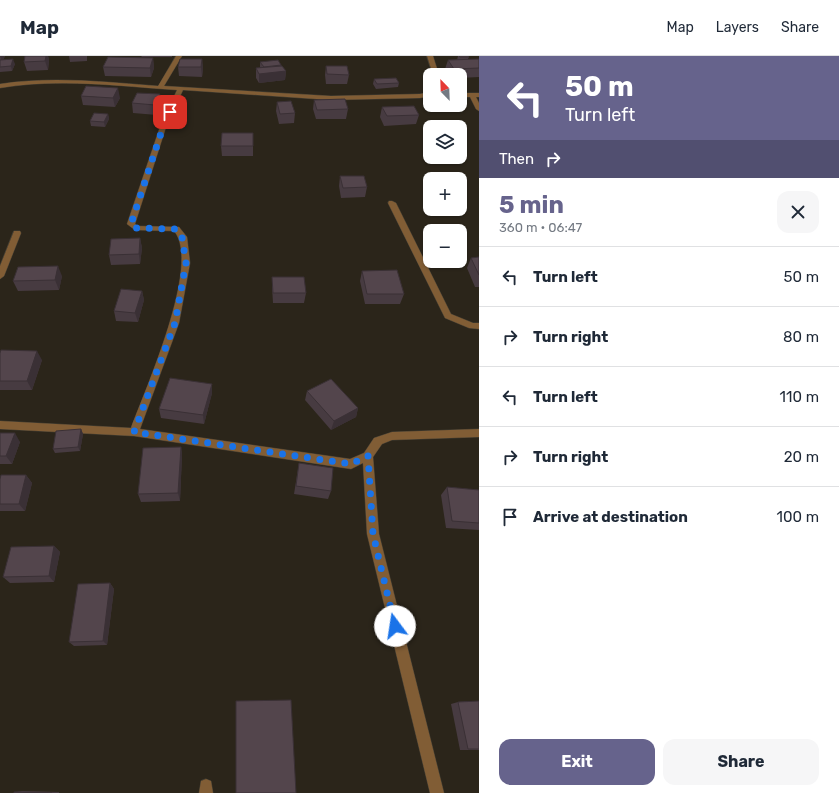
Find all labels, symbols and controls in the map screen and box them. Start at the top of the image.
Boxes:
text: Map [20,16,59,39]
text: Map [667,19,694,36]
text: Layers [716,19,759,36]
text: Share [781,19,819,36]
north arrow [423,68,467,112]
map controls [423,68,467,268]
text: 50 m [565,70,634,103]
icon: left [499,72,551,124]
pin [153,95,187,129]
icon: arrive [159,101,181,123]
text: Turn left [565,104,635,126]
button: layers [423,120,467,164]
icon: right [542,148,564,170]
text: Then [499,150,534,168]
button: + [423,172,467,216]
text: 5 min [499,191,564,219]
button: close [777,191,819,233]
text: 360 m · 06:47 [499,220,582,235]
button: − [423,224,467,268]
icon: left [499,266,521,288]
text: Turn left [533,268,598,286]
text: 50 m [784,268,819,286]
icon: right [499,326,521,348]
text: Turn right [533,328,608,346]
text: 80 m [783,328,819,346]
icon: left [499,386,521,408]
text: Turn left [533,388,598,406]
text: 110 m [780,388,819,406]
icon: right [499,446,521,468]
text: Turn right [533,448,608,466]
text: 20 m [784,448,819,466]
icon: arrive [499,506,521,528]
text: Arrive at destination [533,508,688,526]
text: 100 m [777,508,819,526]
position arrow [374,605,416,647]
button: Exit [499,739,655,785]
button: Share [663,739,819,785]

